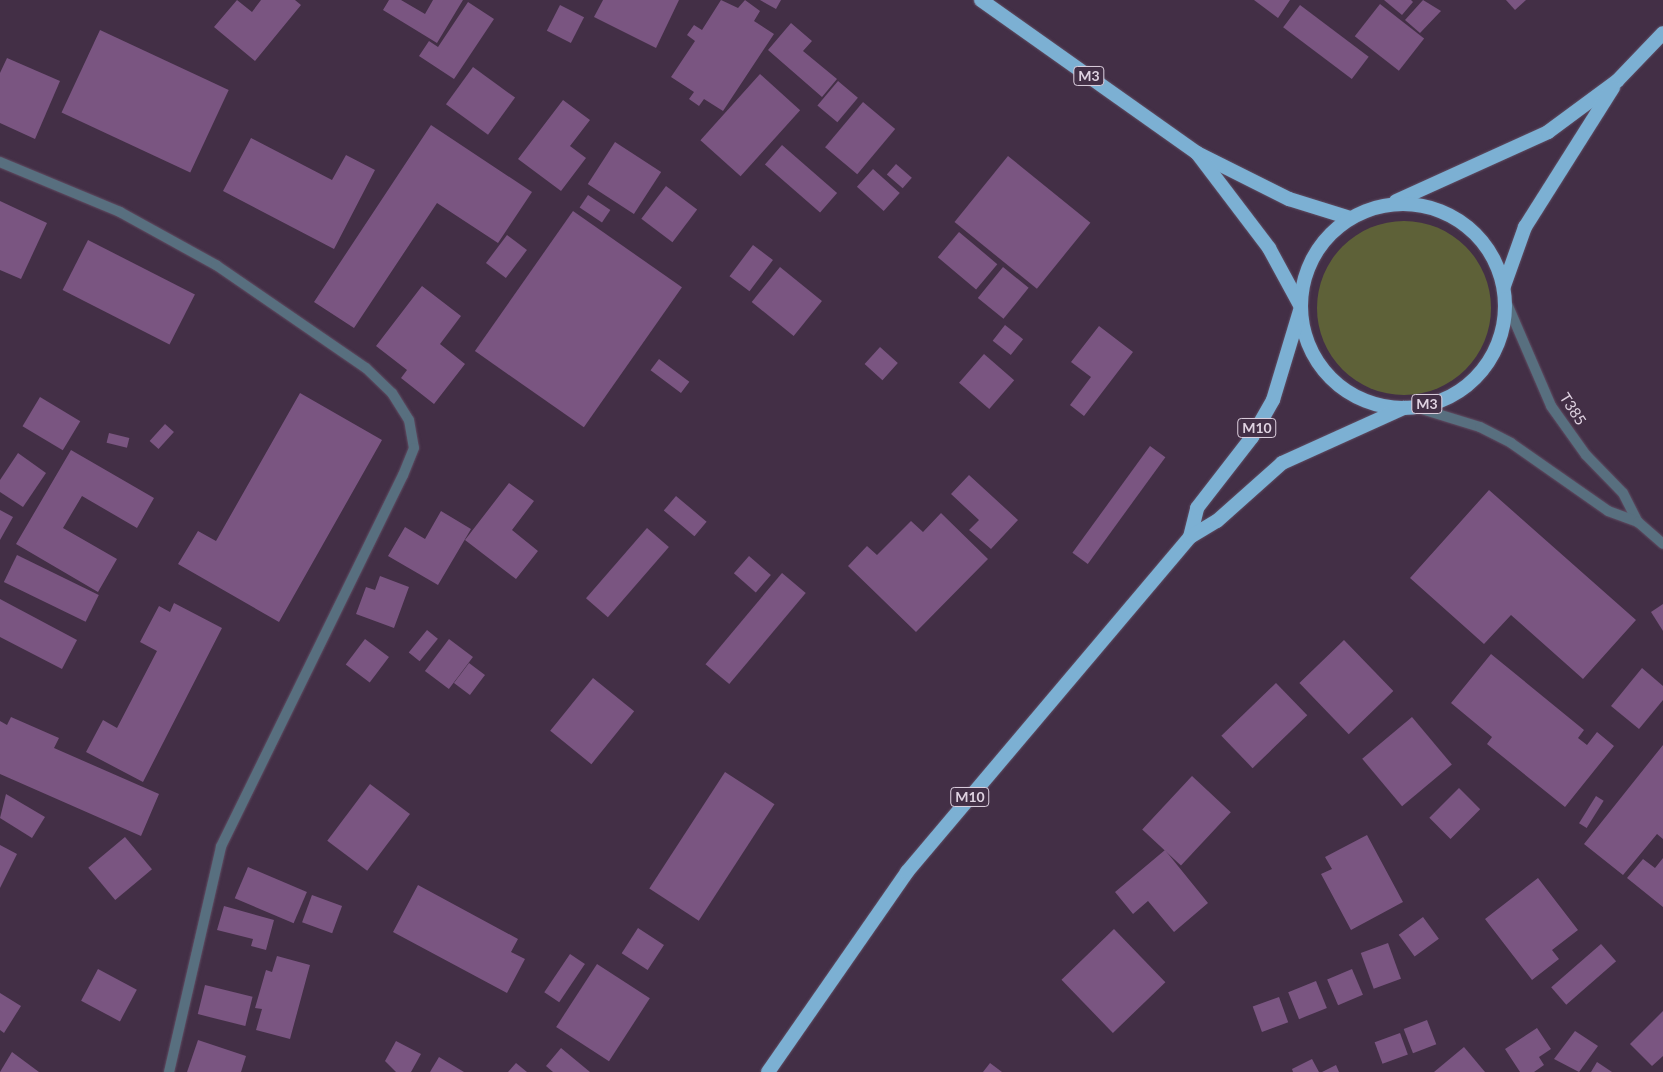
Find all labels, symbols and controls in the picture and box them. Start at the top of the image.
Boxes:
road number: M3 [1073,64,1105,88]
street label: T385 [1556,389,1590,429]
road number: M3 [1411,392,1443,416]
road number: M10 [1237,416,1277,439]
road number: M10 [950,786,990,809]

